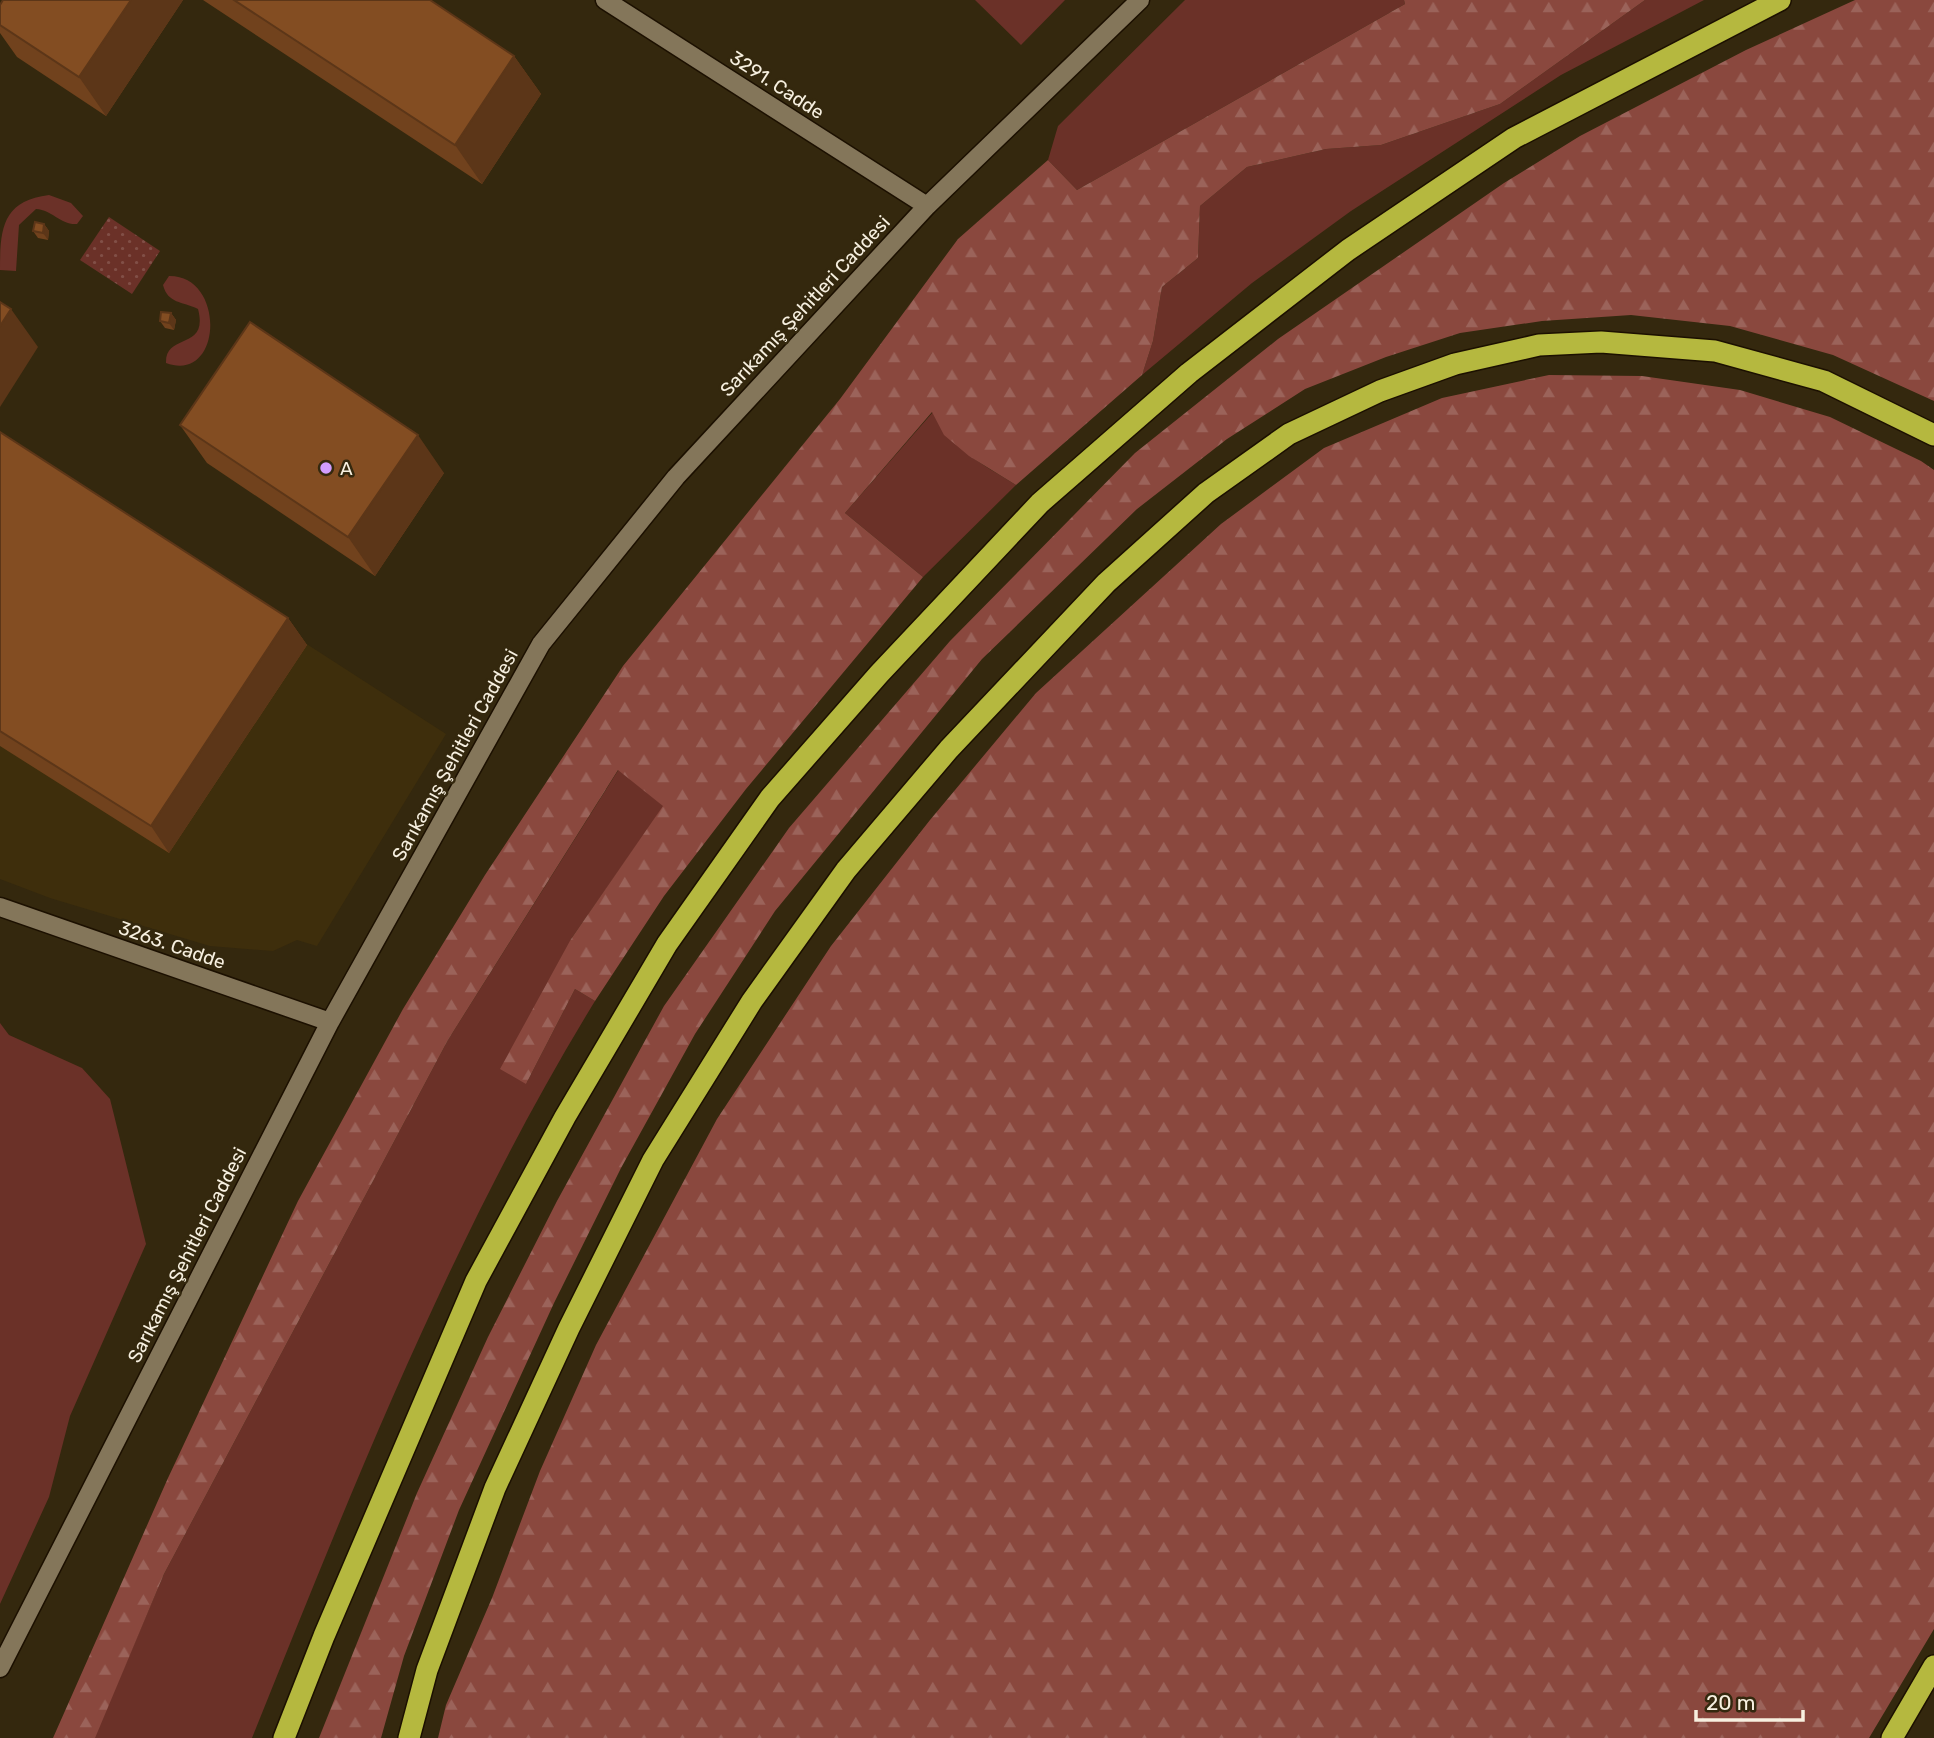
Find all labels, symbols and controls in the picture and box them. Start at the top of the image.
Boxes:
street label: 3291. Cadde [726,46,828,124]
street label: Sarıkamış Şehitleri Caddesi [715,211,895,401]
place label: A [340,457,353,480]
marker: A [318,460,334,476]
street label: Sarıkamış Şehitleri Caddesi [387,645,523,865]
street label: 3263. Cadde [116,916,228,974]
street label: Sarıkamış Şehitleri Caddesi [123,1144,251,1366]
scale bar [1696,1678,1803,1722]
text: 20 m [1706,1690,1755,1715]

